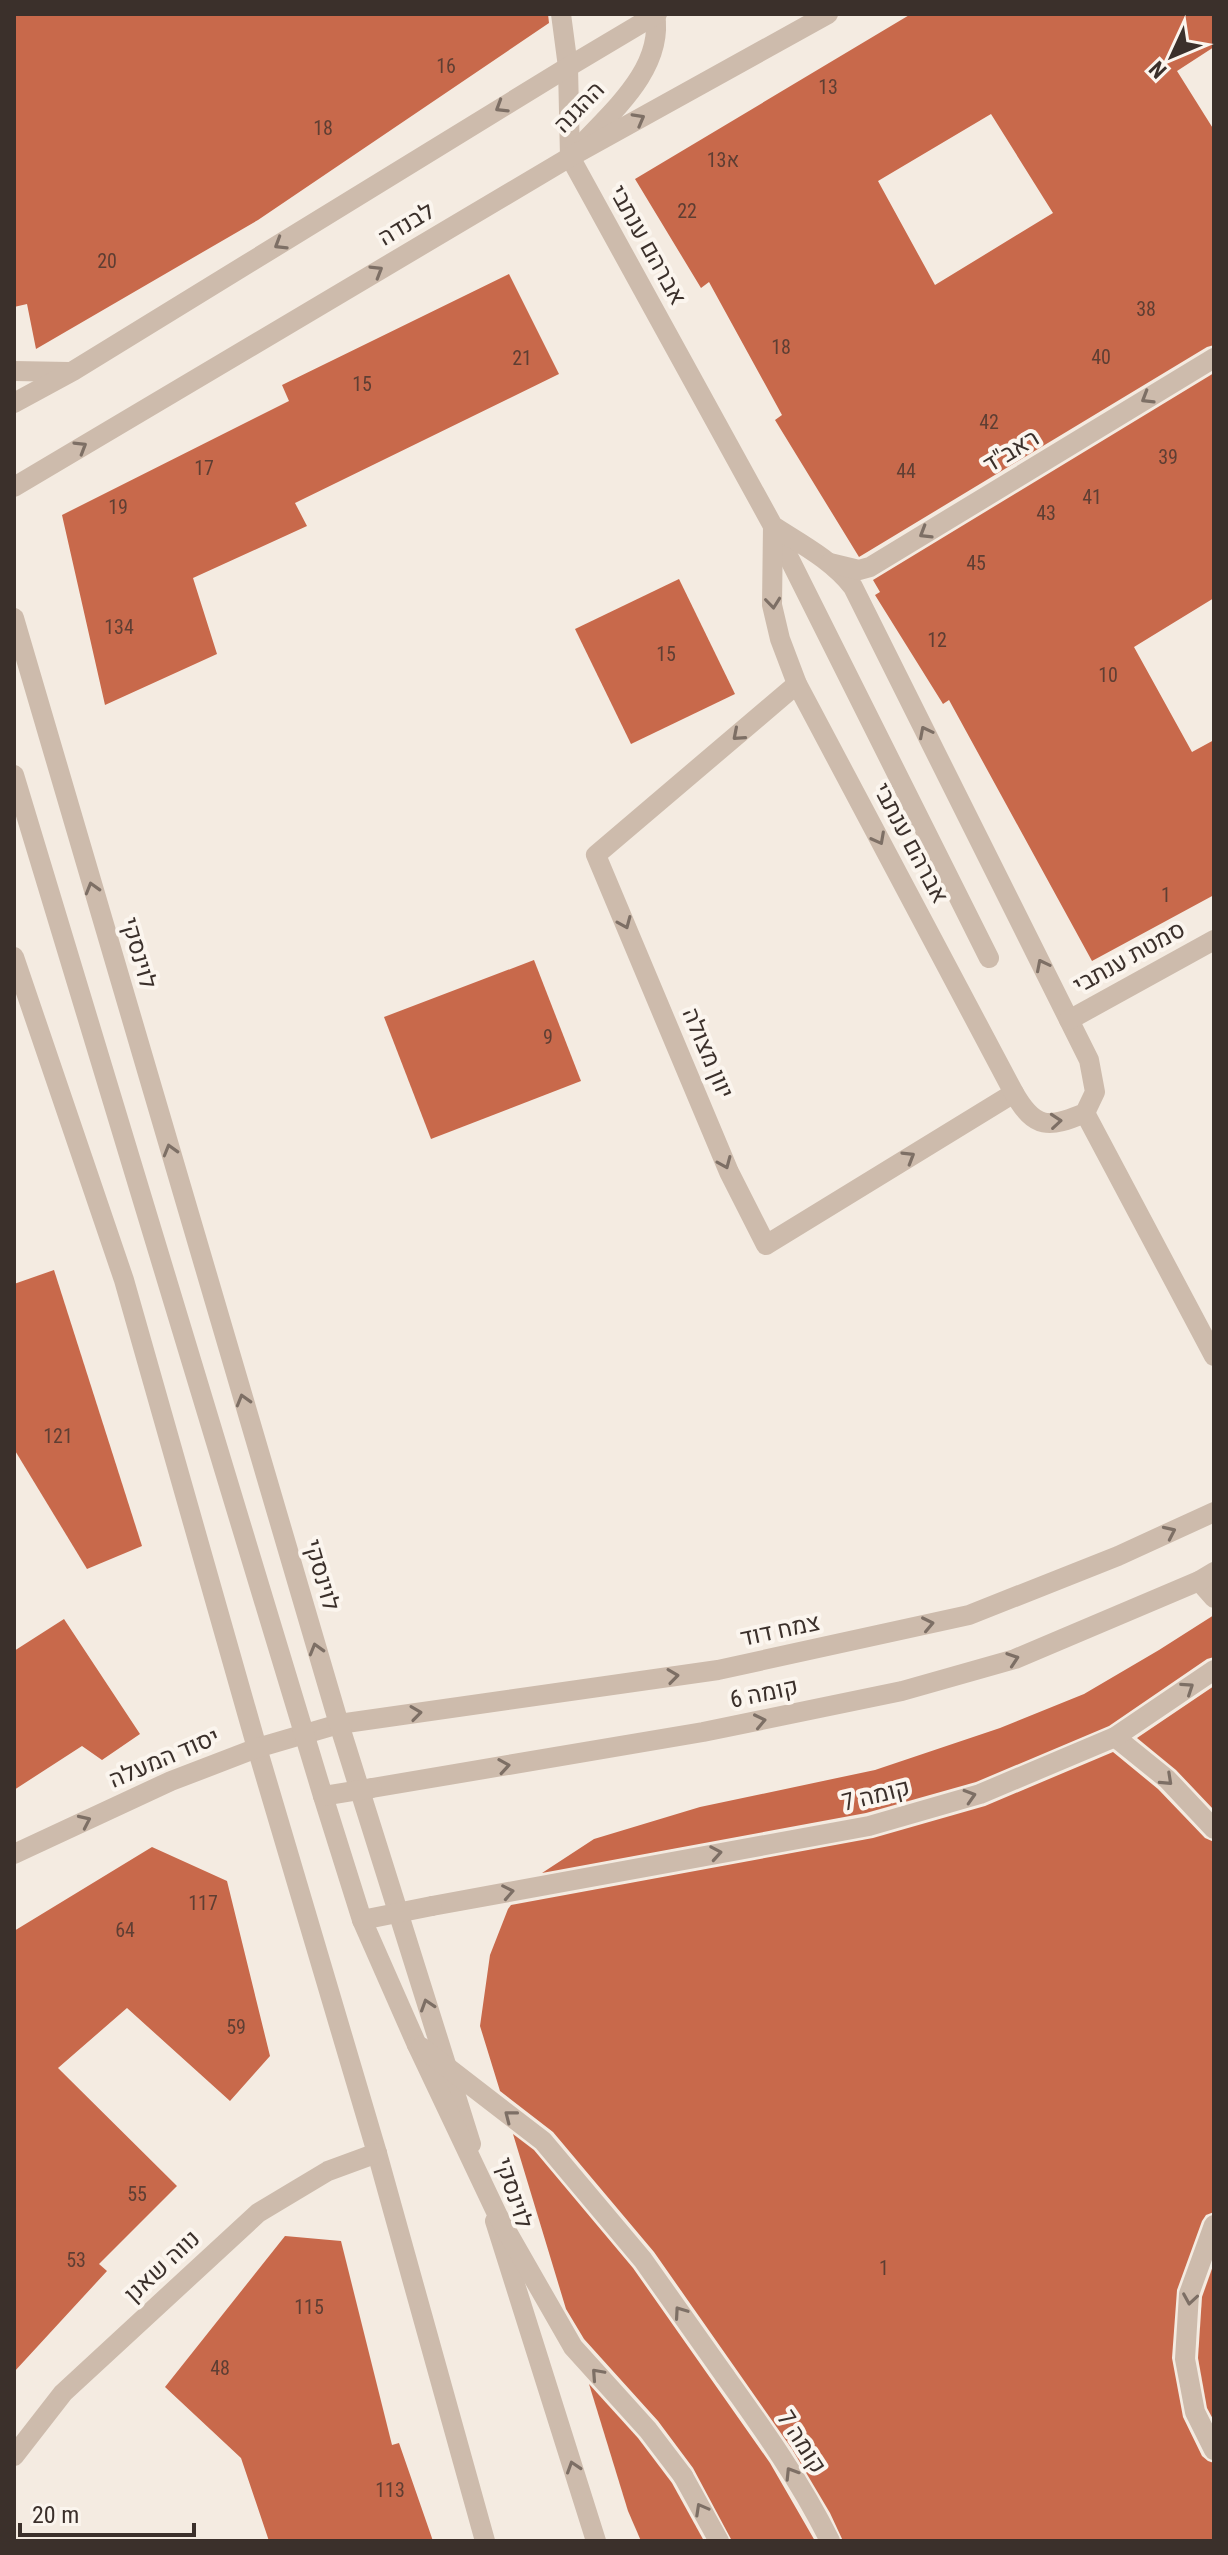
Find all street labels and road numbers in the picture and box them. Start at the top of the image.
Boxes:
street label: ההגנה [548,76,610,138]
street label: אברהם ענתבי [604,180,692,310]
street label: לבנדה [373,196,439,252]
street label: ראב"ד [978,424,1044,478]
street label: אברהם ענתבי [868,778,954,908]
street label: לוינסקי [116,914,162,992]
street label: סמטת ענתבי [1068,915,1190,999]
street label: יוון מצולה [676,1003,740,1103]
street label: לוינסקי [299,1536,345,1614]
street label: צמח דוד [738,1608,822,1652]
street label: קומה 6 [727,1672,801,1714]
street label: יסוד המעלה [105,1722,223,1794]
street label: קומה 7 [839,1773,913,1817]
street label: לוינסקי [489,2154,539,2232]
street label: נווה שאנן [119,2224,205,2308]
street label: קומה 7 [772,2406,832,2478]

